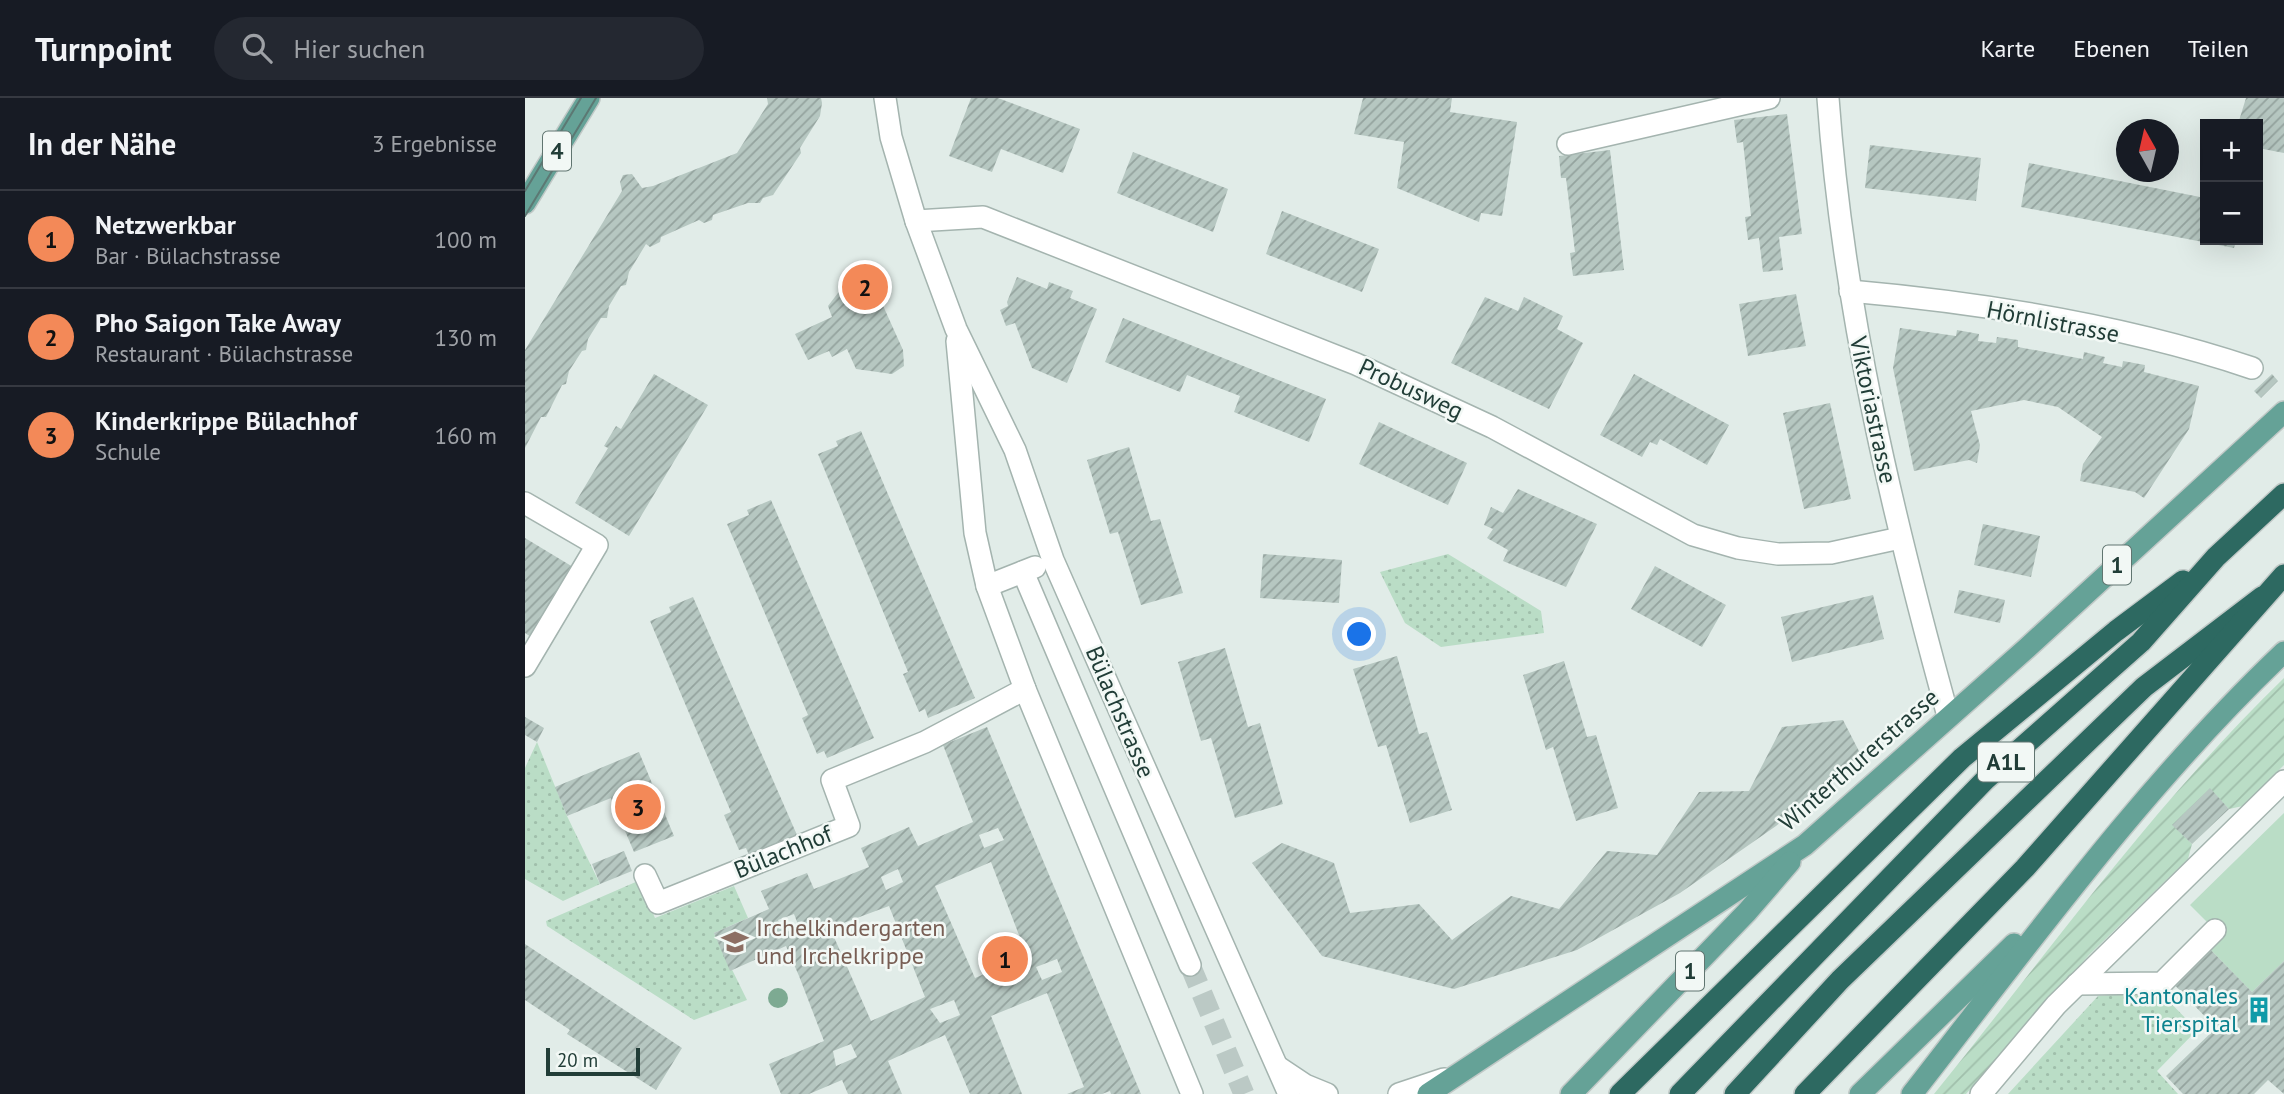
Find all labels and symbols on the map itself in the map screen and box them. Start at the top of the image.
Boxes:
north arrow [2116,119,2179,182]
road number: 4 [543,132,571,170]
pin: 2 [842,261,888,313]
street label: Hörnlistrasse [1984,293,2122,350]
street label: Viktoriastrasse [1843,333,1904,486]
street label: Probusweg [1354,351,1468,426]
road number: 1 [2103,545,2131,584]
your location [1342,617,1376,651]
street label: Bülachstrasse [1079,641,1162,783]
street label: Winterthurerstrasse [1772,682,1945,838]
road number: A1L [1978,742,2034,782]
pin: 3 [615,781,661,833]
street label: Bülachhof [729,817,838,885]
place label: Irchelkindergarten und Irchelkrippe [756,912,945,971]
school or university icon: Irchelkindergarten und Irchelkrippe [720,927,750,957]
pin: 1 [982,933,1028,985]
road number: 1 [1676,951,1704,990]
place label: Kantonales Tierspital [2124,980,2238,1039]
building icon: Kantonales Tierspital [2244,995,2274,1025]
scale bar [546,1045,641,1077]

